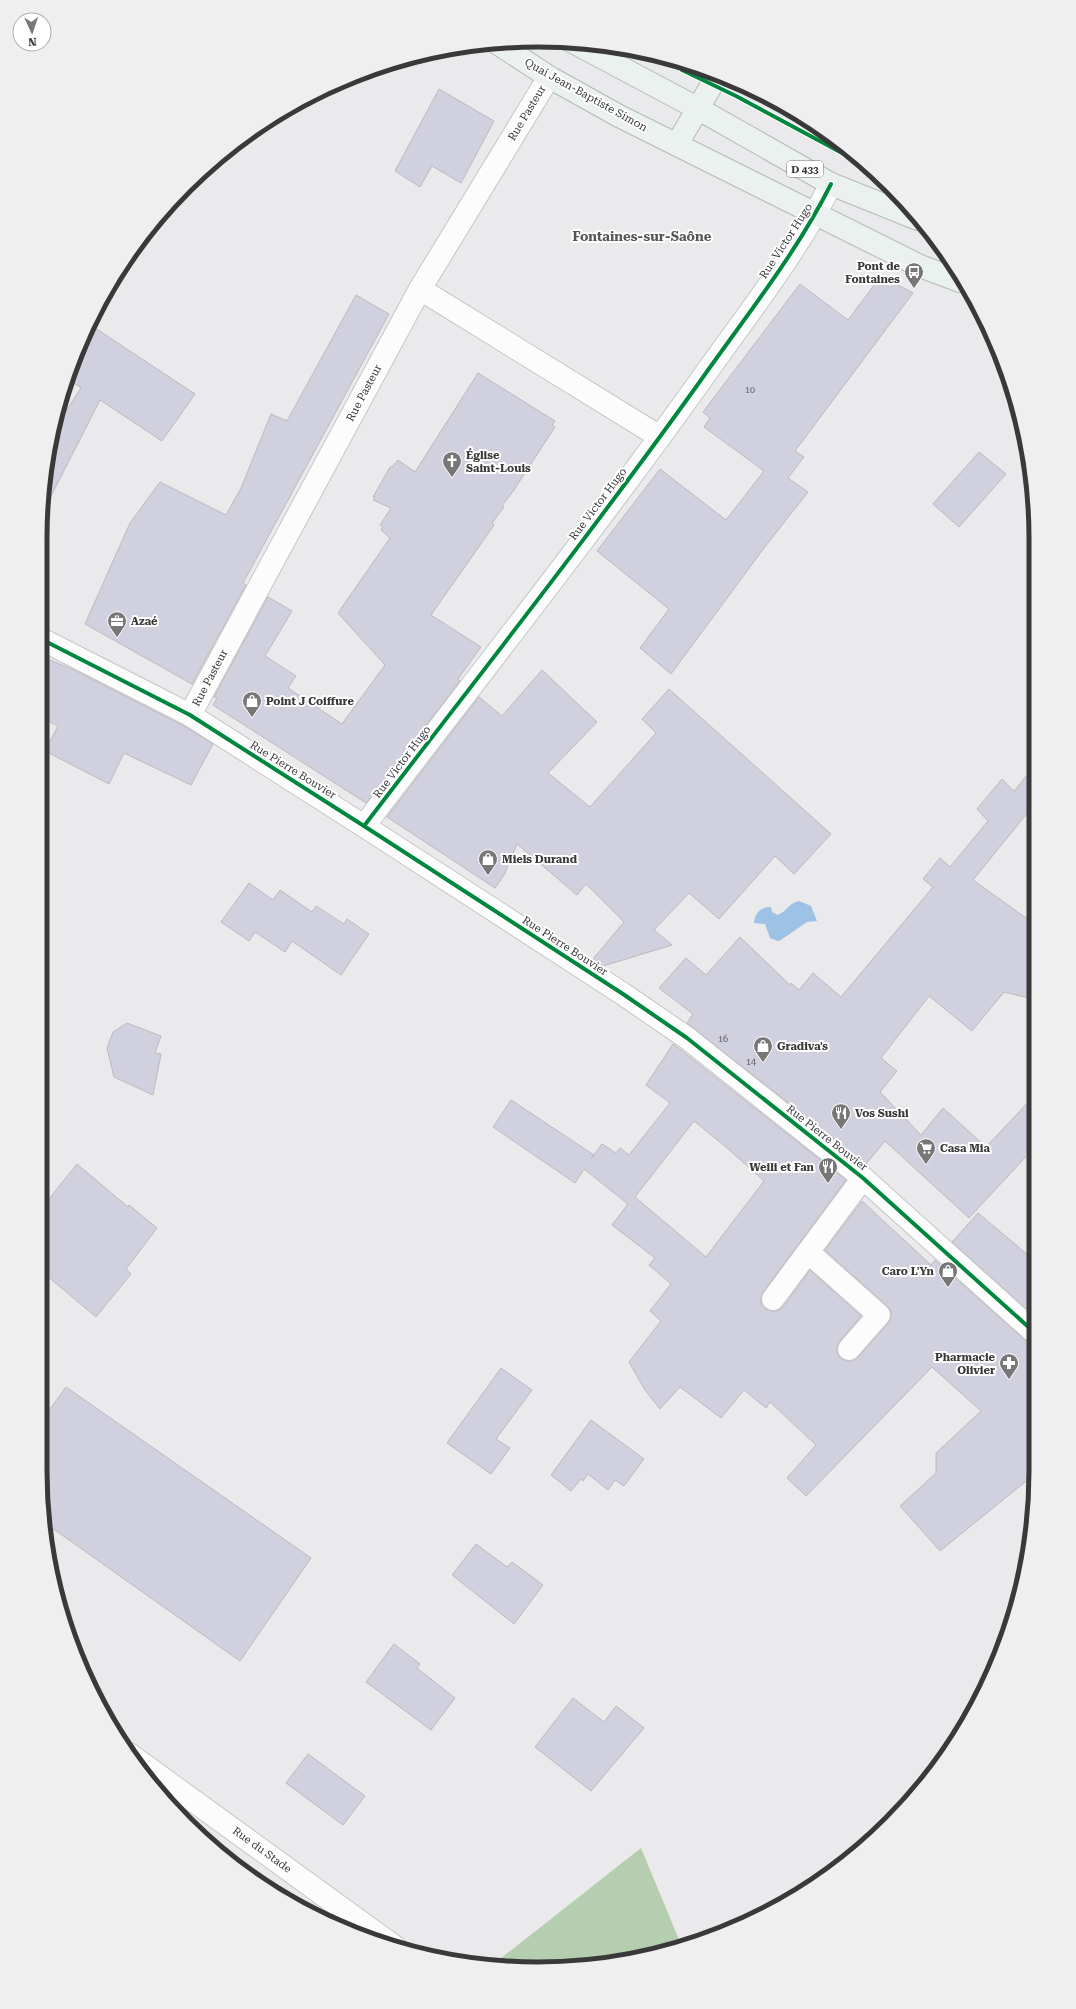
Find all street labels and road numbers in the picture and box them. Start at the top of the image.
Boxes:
street label: Quai Jean-Baptiste Simon [522,56,650,134]
street label: Rue Pasteur [505,82,549,143]
road number: D 433 [787,161,823,177]
street label: Rue Victor Hugo [757,201,815,281]
street label: Rue Pasteur [344,362,385,424]
street label: Rue Victor Hugo [567,465,630,543]
street label: Rue Pasteur [190,647,231,709]
street label: Rue Victor Hugo [371,723,434,801]
street label: Rue Pierre Bouvier [248,738,339,802]
street label: Rue Pierre Bouvier [520,914,610,979]
street label: Rue Pierre Bouvier [784,1102,870,1174]
street label: Rue du Stade [230,1824,294,1876]

